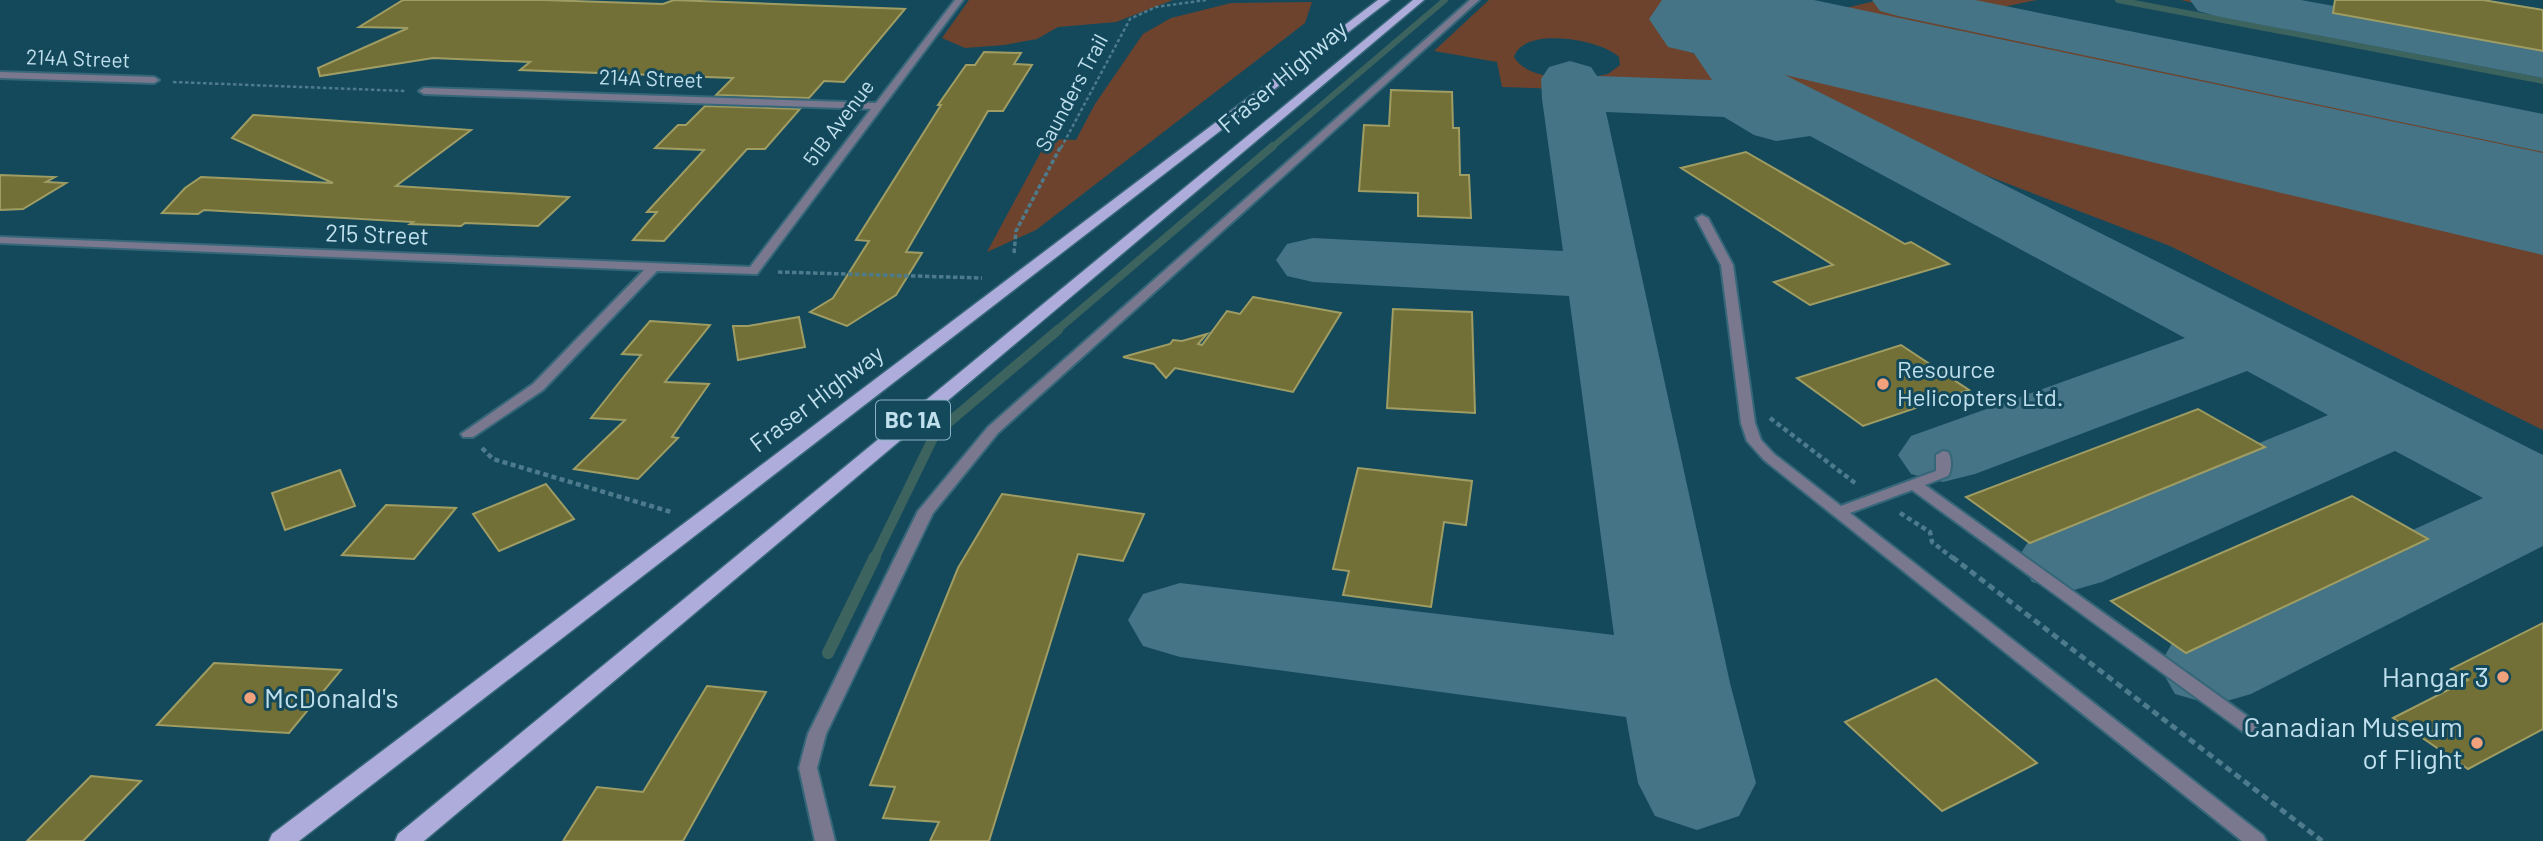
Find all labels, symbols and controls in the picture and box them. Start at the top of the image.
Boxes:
street label: Fraser Highway [1212,13,1353,138]
street label: Saunders Trail [1029,29,1112,155]
street label: 214A Street [26,43,131,72]
street label: 214A Street [599,63,704,92]
street label: 51B Avenue [797,74,878,170]
street label: 215 Street [325,217,429,250]
street label: Fraser Highway [744,338,889,457]
place label: Resource Helicopters Ltd. [1897,354,2064,411]
marker: Resource Helicopters Ltd. [1875,376,1891,392]
road number: BC 1A [876,400,950,440]
place label: Hangar 3 [2382,659,2489,693]
marker: Hangar 3 [2495,669,2511,685]
place label: McDonald's [264,680,399,714]
marker: McDonald's [242,690,258,706]
place label: Canadian Museum of Flight [2243,709,2463,775]
marker: Canadian Museum of Flight [2469,735,2485,751]

